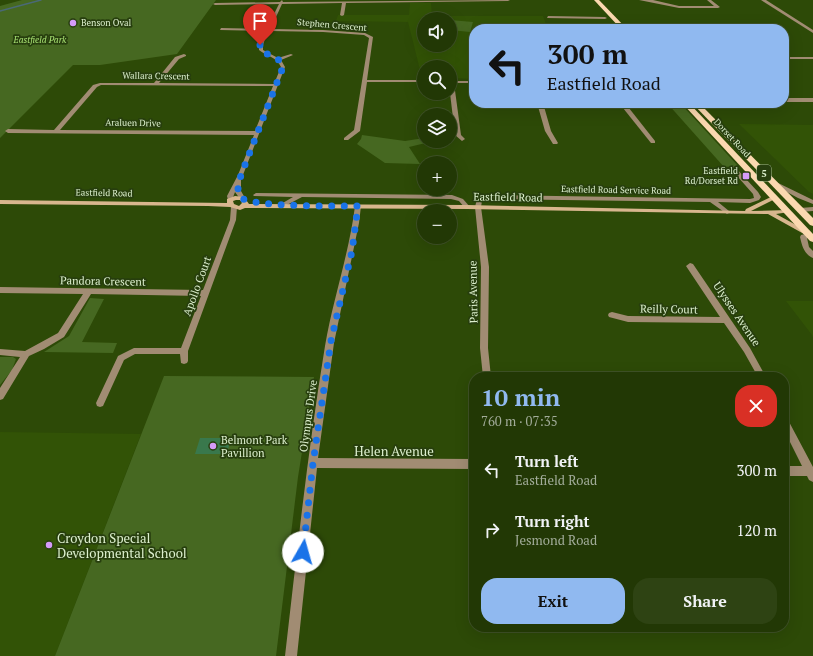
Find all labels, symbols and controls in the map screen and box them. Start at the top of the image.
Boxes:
pin [243,4,277,45]
icon: arrive [249,10,271,32]
map controls [417,12,457,244]
button: sound [417,12,457,52]
street label: Stephen Crescent [297,16,368,34]
place label: Benson Oval [81,17,132,29]
marker: Benson Oval [68,18,78,28]
park label: Eastfield Park [13,34,67,46]
text: 300 m [547,35,628,72]
icon: left [481,40,533,92]
button: search [417,60,457,100]
street label: Wallara Crescent [122,69,190,83]
text: Eastfield Road [547,71,661,95]
button: layers [417,108,457,148]
street label: Dorset Road [711,116,753,160]
street label: Araluen Drive [105,117,161,129]
button: + [417,156,457,196]
place label: Eastfield Rd/Dorset Rd [685,165,738,187]
road number: 5 [757,165,771,181]
marker: Eastfield Rd/Dorset Rd [741,171,751,181]
street label: Eastfield Road Service Road [561,183,671,197]
street label: Eastfield Road [75,187,133,199]
street label: Eastfield Road [473,189,543,205]
button: − [417,204,457,244]
street label: Apollo Court [180,254,214,318]
street label: Paris Avenue [465,260,481,324]
street label: Pandora Crescent [60,273,146,289]
street label: Ulysses Avenue [710,279,764,349]
street label: Reilly Court [640,301,698,317]
street label: Olympus Drive [296,379,320,453]
text: 10 min [481,381,560,413]
button: close [735,385,777,427]
text: 760 m · 07:35 [481,412,558,430]
place label: Belmont Park Pavillion [221,433,288,460]
marker: Belmont Park Pavillion [208,441,218,451]
street label: Helen Avenue [354,442,434,460]
text: Turn left [515,451,579,471]
icon: left [481,459,503,481]
text: 300 m [736,460,777,480]
text: Eastfield Road [515,471,597,489]
text: Turn right [515,511,590,531]
icon: right [481,519,503,541]
text: 120 m [736,520,777,540]
place label: Croydon Special Developmental School [57,529,187,562]
position arrow [282,531,324,573]
text: Jesmond Road [515,531,597,549]
marker: Croydon Special Developmental School [44,540,54,550]
button: Exit [481,578,625,624]
button: Share [633,578,777,624]

